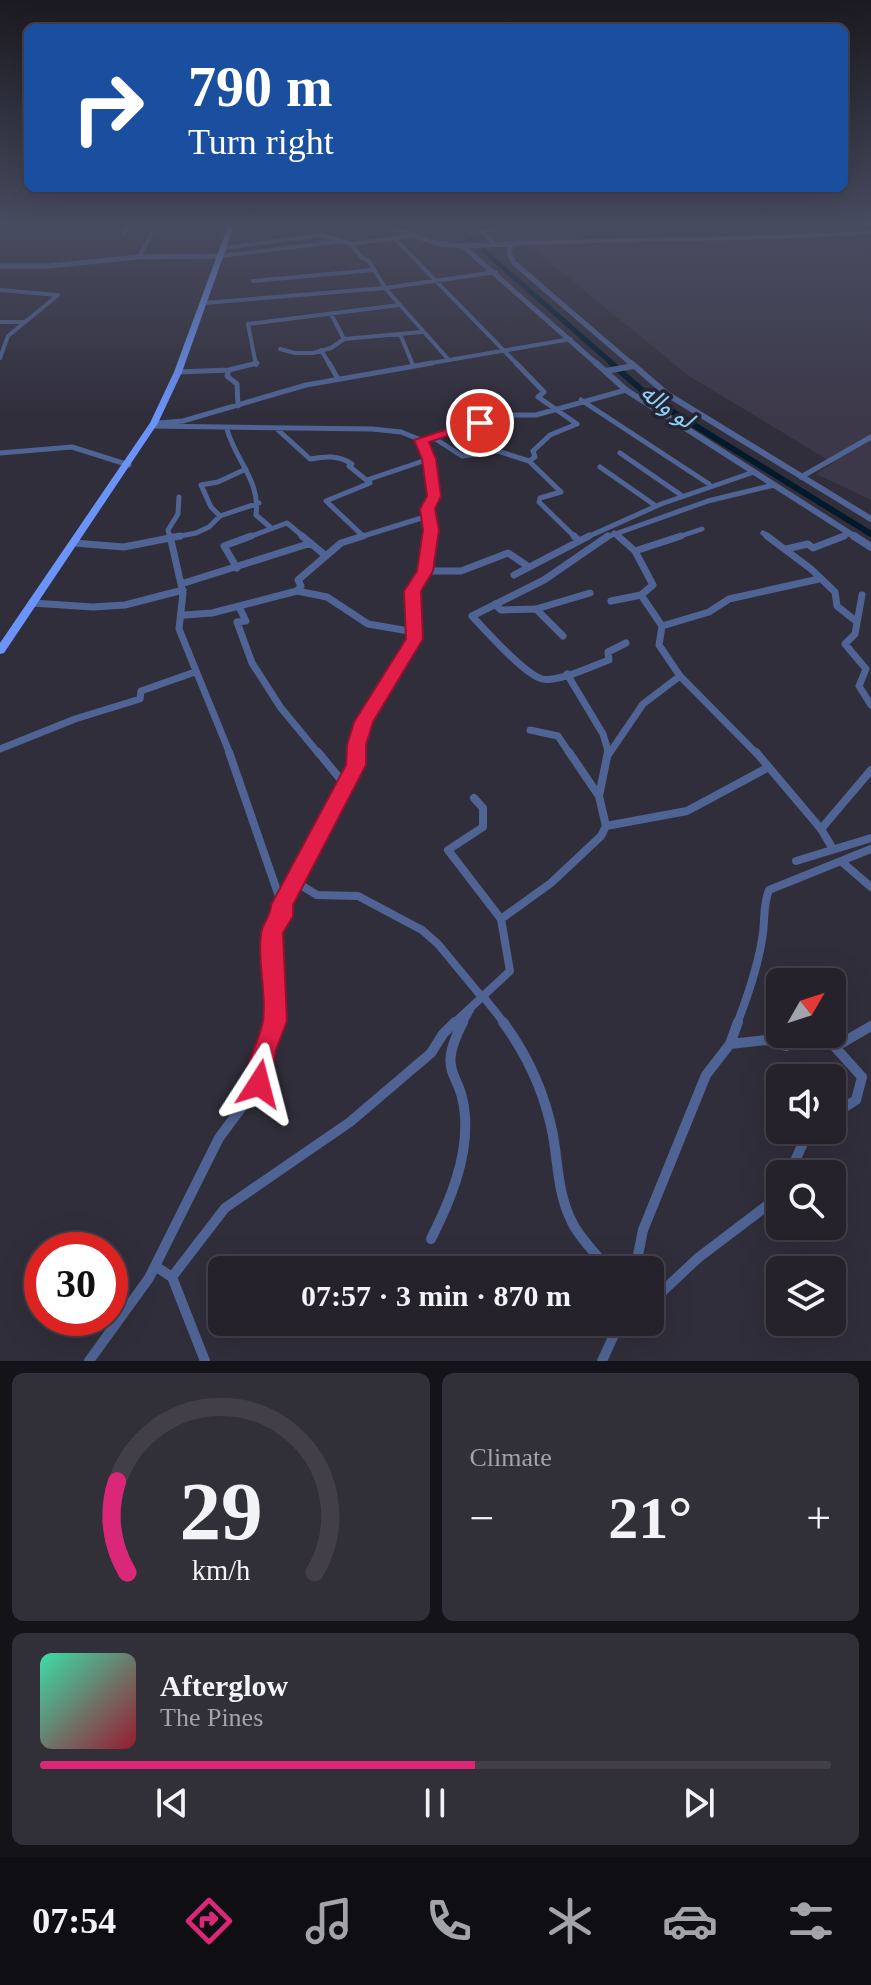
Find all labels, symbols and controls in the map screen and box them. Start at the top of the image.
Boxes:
icon: right [56,56,160,160]
text: 790 m [188,56,333,118]
text: Turn right [188,122,334,162]
water label: لو واله [635,379,700,436]
pin [446,389,514,457]
icon: arrive [458,401,502,445]
north arrow [766,968,846,1048]
map controls [766,968,846,1336]
position arrow [217,1042,301,1126]
button: sound [766,1064,846,1144]
button: search [766,1160,846,1240]
speed limit sign: 30 [24,1232,128,1336]
button: layers [766,1256,846,1336]
text: 07:57 · 3 min · 870 m [301,1279,571,1312]
text: Climate [470,1443,552,1472]
text: 29 [179,1465,262,1557]
text: 21° [608,1485,692,1551]
text: − [470,1494,494,1543]
text: + [806,1494,831,1543]
text: km/h [191,1555,250,1586]
text: Afterglow [160,1669,288,1702]
text: The Pines [160,1703,263,1732]
icon: previous [150,1781,194,1825]
icon: pause [413,1781,457,1825]
icon: next [677,1781,721,1825]
icon: directions [181,1893,237,1949]
icon: music [301,1893,357,1949]
icon: phone [421,1893,477,1949]
icon: climate [542,1893,598,1949]
icon: car [662,1893,718,1949]
icon: filters [783,1893,839,1949]
text: 07:54 [32,1901,116,1941]

